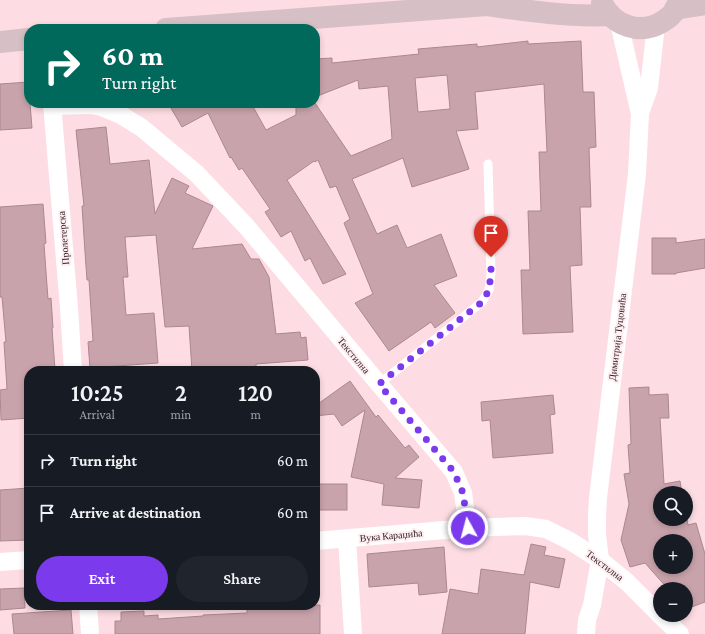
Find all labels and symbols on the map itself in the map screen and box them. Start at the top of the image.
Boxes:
street label: Пролетерска [56,210,71,265]
pin [474,216,508,257]
street label: Димитрија Туцовића [607,292,628,382]
street label: Текстилна [335,335,372,376]
position arrow [447,507,489,549]
street label: Вука Караџића [359,527,424,544]
street label: Текстилна [584,548,626,583]

